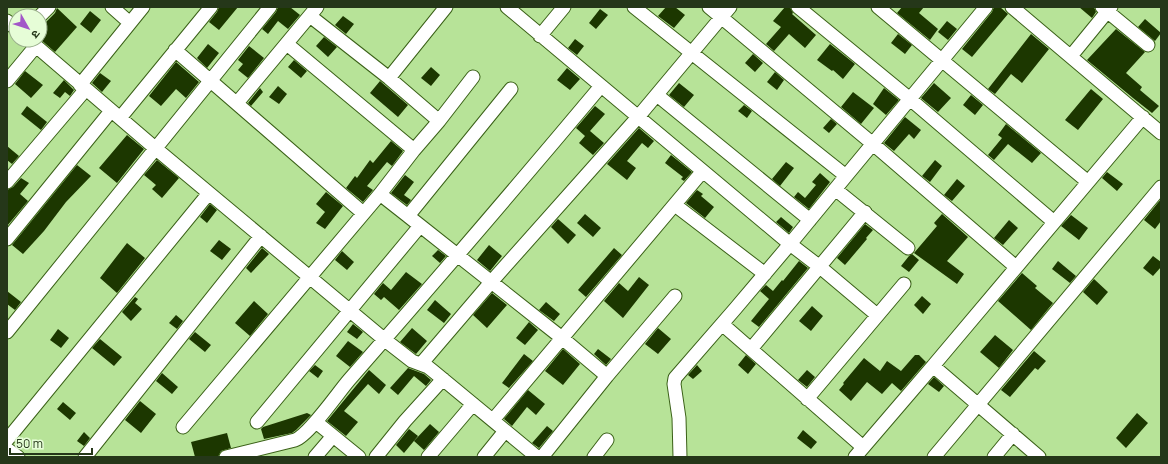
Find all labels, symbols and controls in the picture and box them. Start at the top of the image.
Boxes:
north arrow [8,8,48,48]
text: उ [28,27,44,42]
scale bar [10,430,92,456]
text: 50 m [16,435,43,452]

